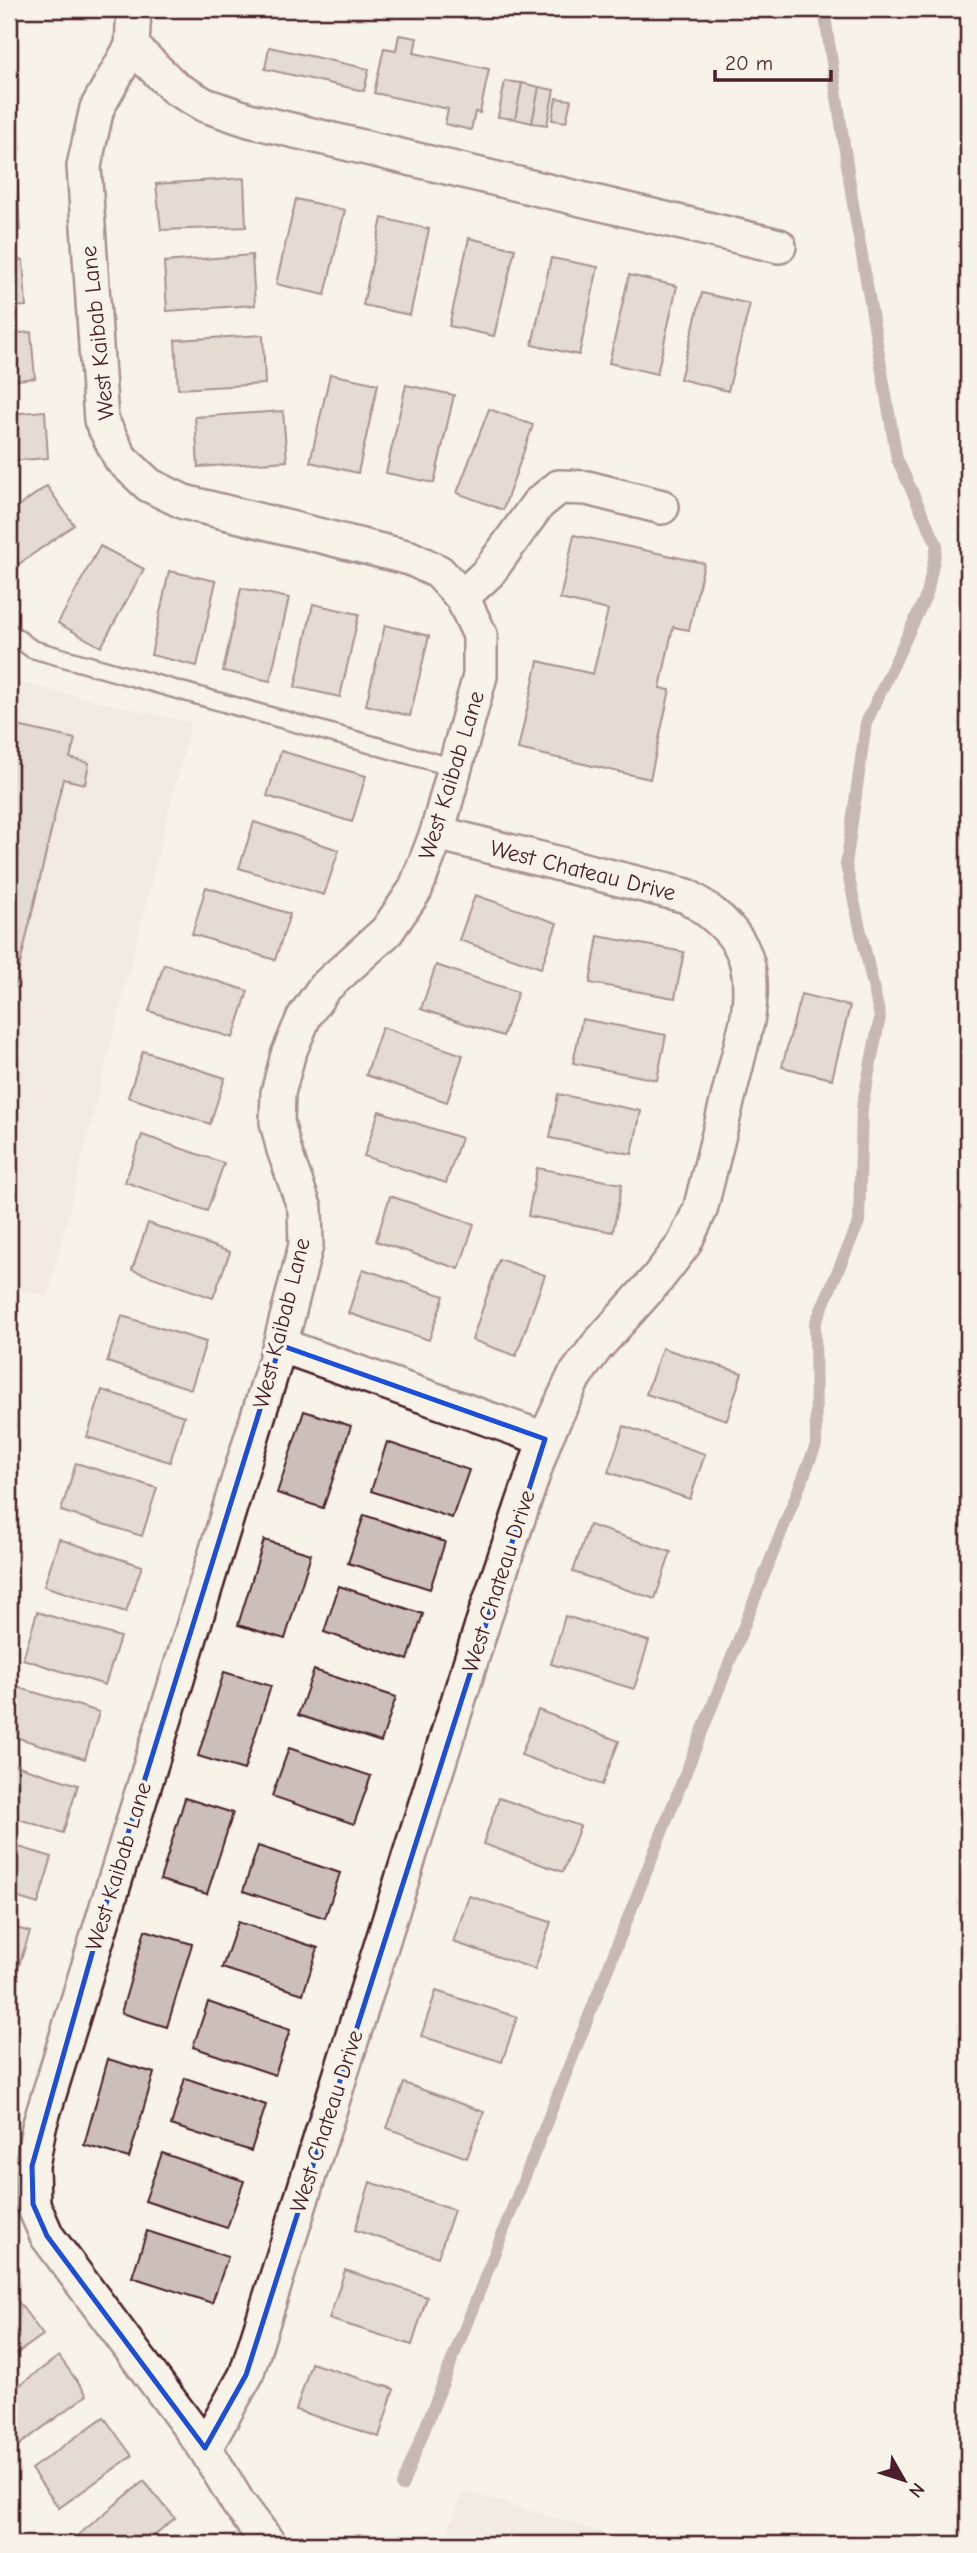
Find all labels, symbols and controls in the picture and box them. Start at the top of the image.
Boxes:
scale bar [715,38,830,82]
text: 20 m [725,51,773,75]
street label: West Kaibab Lane [75,244,120,421]
street label: West Kaibab Lane [413,687,490,863]
street label: West Chateau Drive [487,834,678,907]
street label: West Kaibab Lane [247,1235,316,1411]
street label: West Chateau Drive [456,1486,541,1676]
street label: West Kaibab Lane [80,1778,157,1954]
street label: West Chateau Drive [284,2026,369,2216]
north arrow [869,2444,939,2514]
text: N [904,2478,929,2502]

